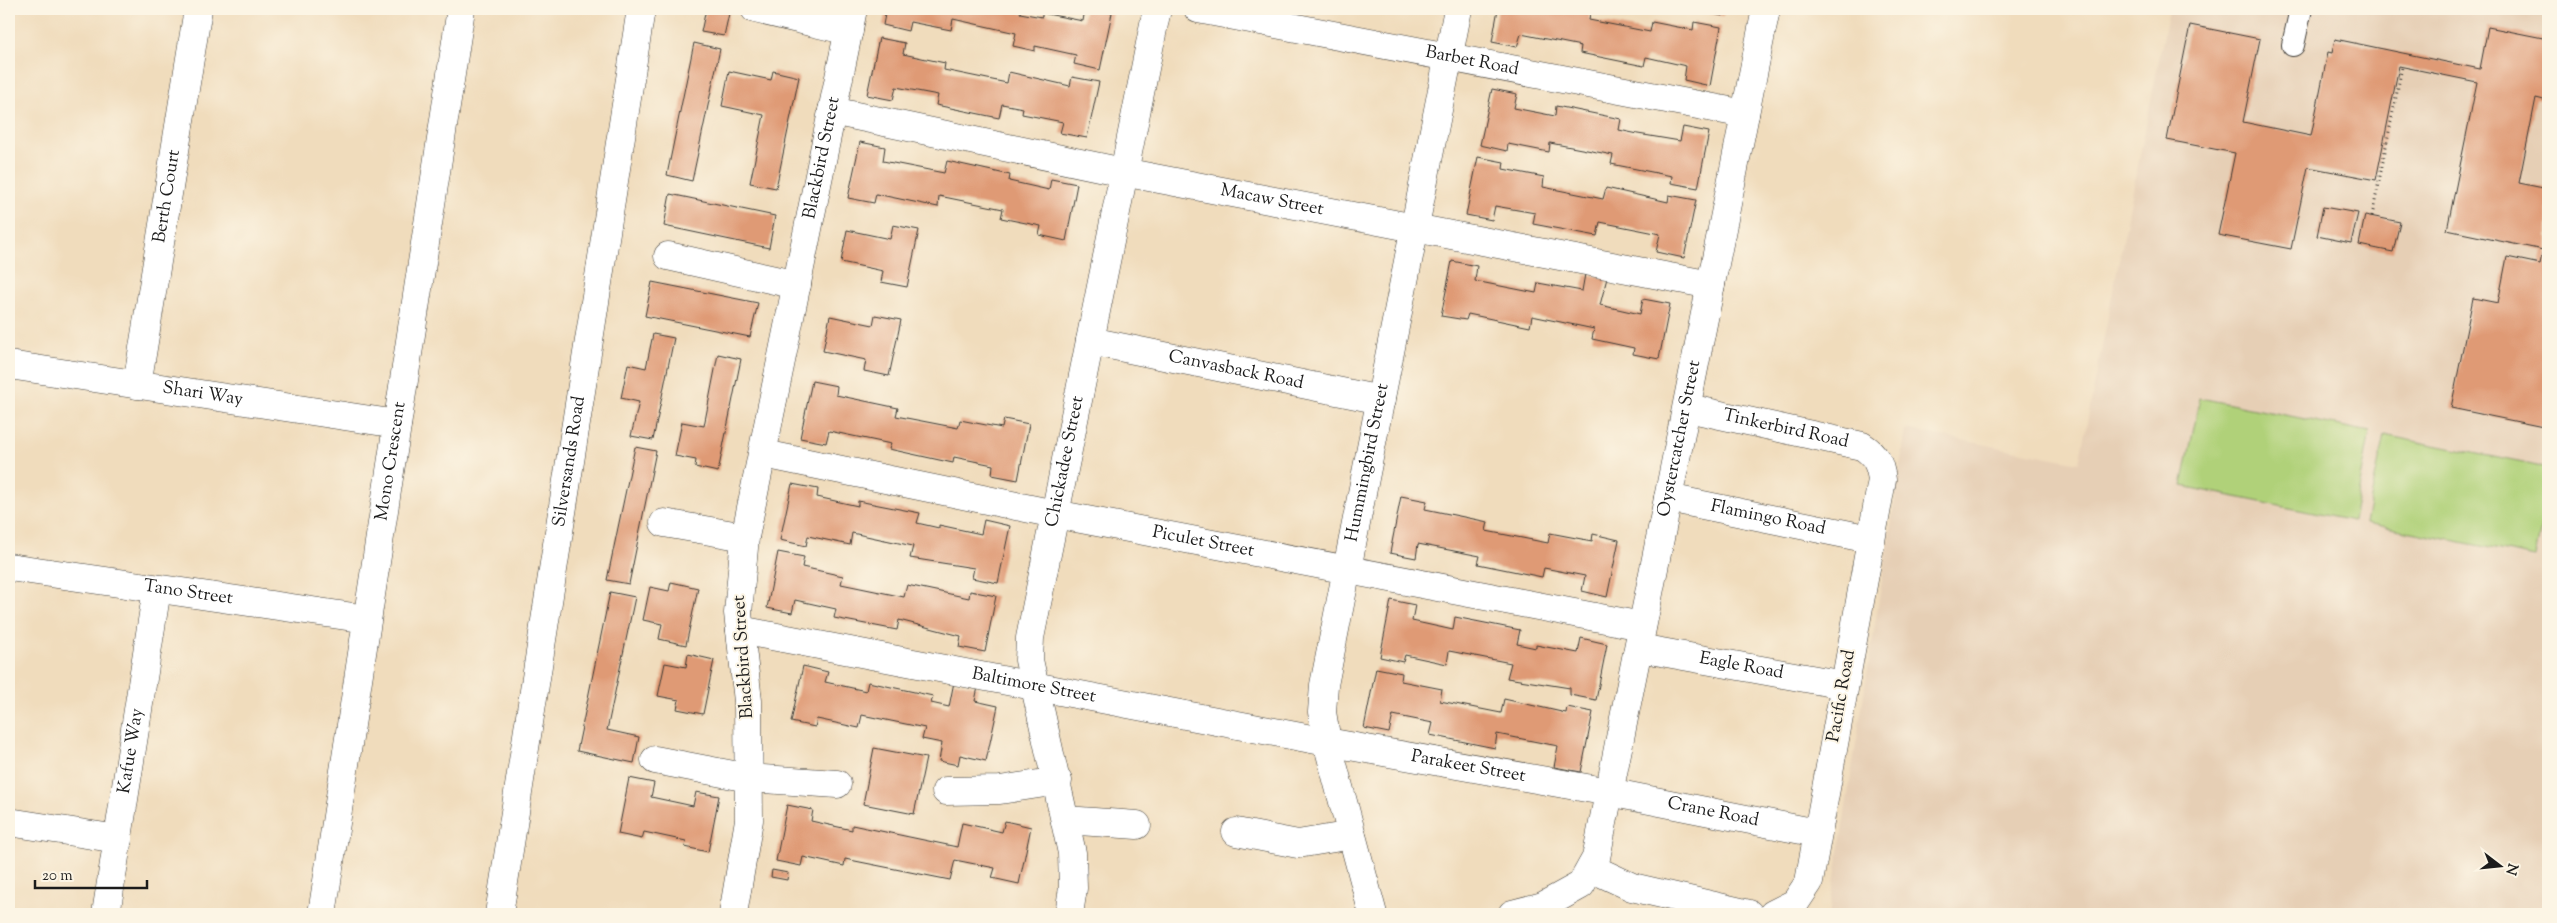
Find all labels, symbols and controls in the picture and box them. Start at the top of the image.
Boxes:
street label: Barbet Road [1423,40,1521,83]
street label: Blackbird Street [797,95,848,222]
street label: Berth Court [147,148,188,245]
street label: Macaw Street [1218,178,1326,223]
street label: Canvasback Road [1166,344,1306,397]
street label: Oystercatcher Street [1652,358,1708,519]
street label: Shari Way [161,376,245,413]
street label: Hummingbird Street [1340,381,1396,544]
street label: Silversands Road [547,394,593,529]
street label: Chickadee Street [1040,394,1092,529]
street label: Mono Crescent [370,400,413,523]
street label: Tinkerbird Road [1720,403,1851,456]
street label: Flamingo Road [1708,494,1828,543]
street label: Piculet Street [1150,520,1256,565]
street label: Tano Street [142,574,235,612]
street label: Blackbird Street [727,594,761,720]
street label: Eagle Road [1697,646,1786,687]
street label: Pacific Road [1821,648,1863,744]
street label: Baltimore Street [969,661,1098,711]
street label: Kafue Way [112,706,151,796]
street label: Parakeet Street [1409,744,1527,790]
street label: Crane Road [1665,791,1761,834]
north arrow [2474,840,2524,890]
scale bar [35,858,148,890]
text: N [2499,861,2522,877]
text: 20 m [42,866,73,887]

